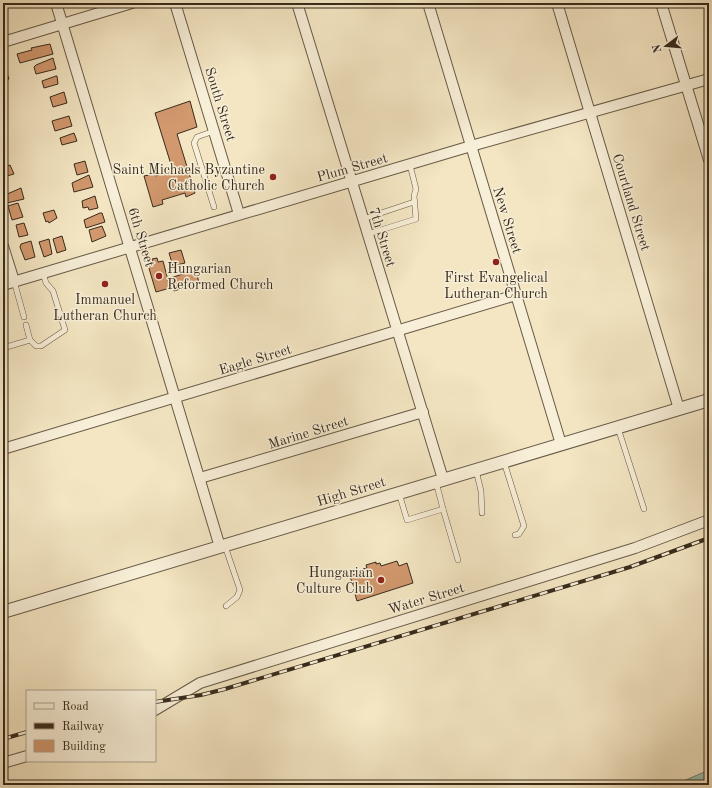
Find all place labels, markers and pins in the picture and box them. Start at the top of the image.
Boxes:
place label: Saint Michaels Byzantine Catholic Church [112,163,265,193]
marker: Saint Michaels Byzantine Catholic Church [268,172,278,182]
marker: First Evangelical Lutheran Church [491,257,501,267]
place label: Hungarian Reformed Church [167,262,274,292]
marker: Hungarian Reformed Church [154,271,164,281]
place label: First Evangelical Lutheran Church [444,271,548,301]
marker: Immanuel Lutheran Church [100,279,110,289]
place label: Immanuel Lutheran Church [53,293,157,323]
place label: Hungarian Culture Club [296,566,373,596]
marker: Hungarian Culture Club [376,575,386,585]

